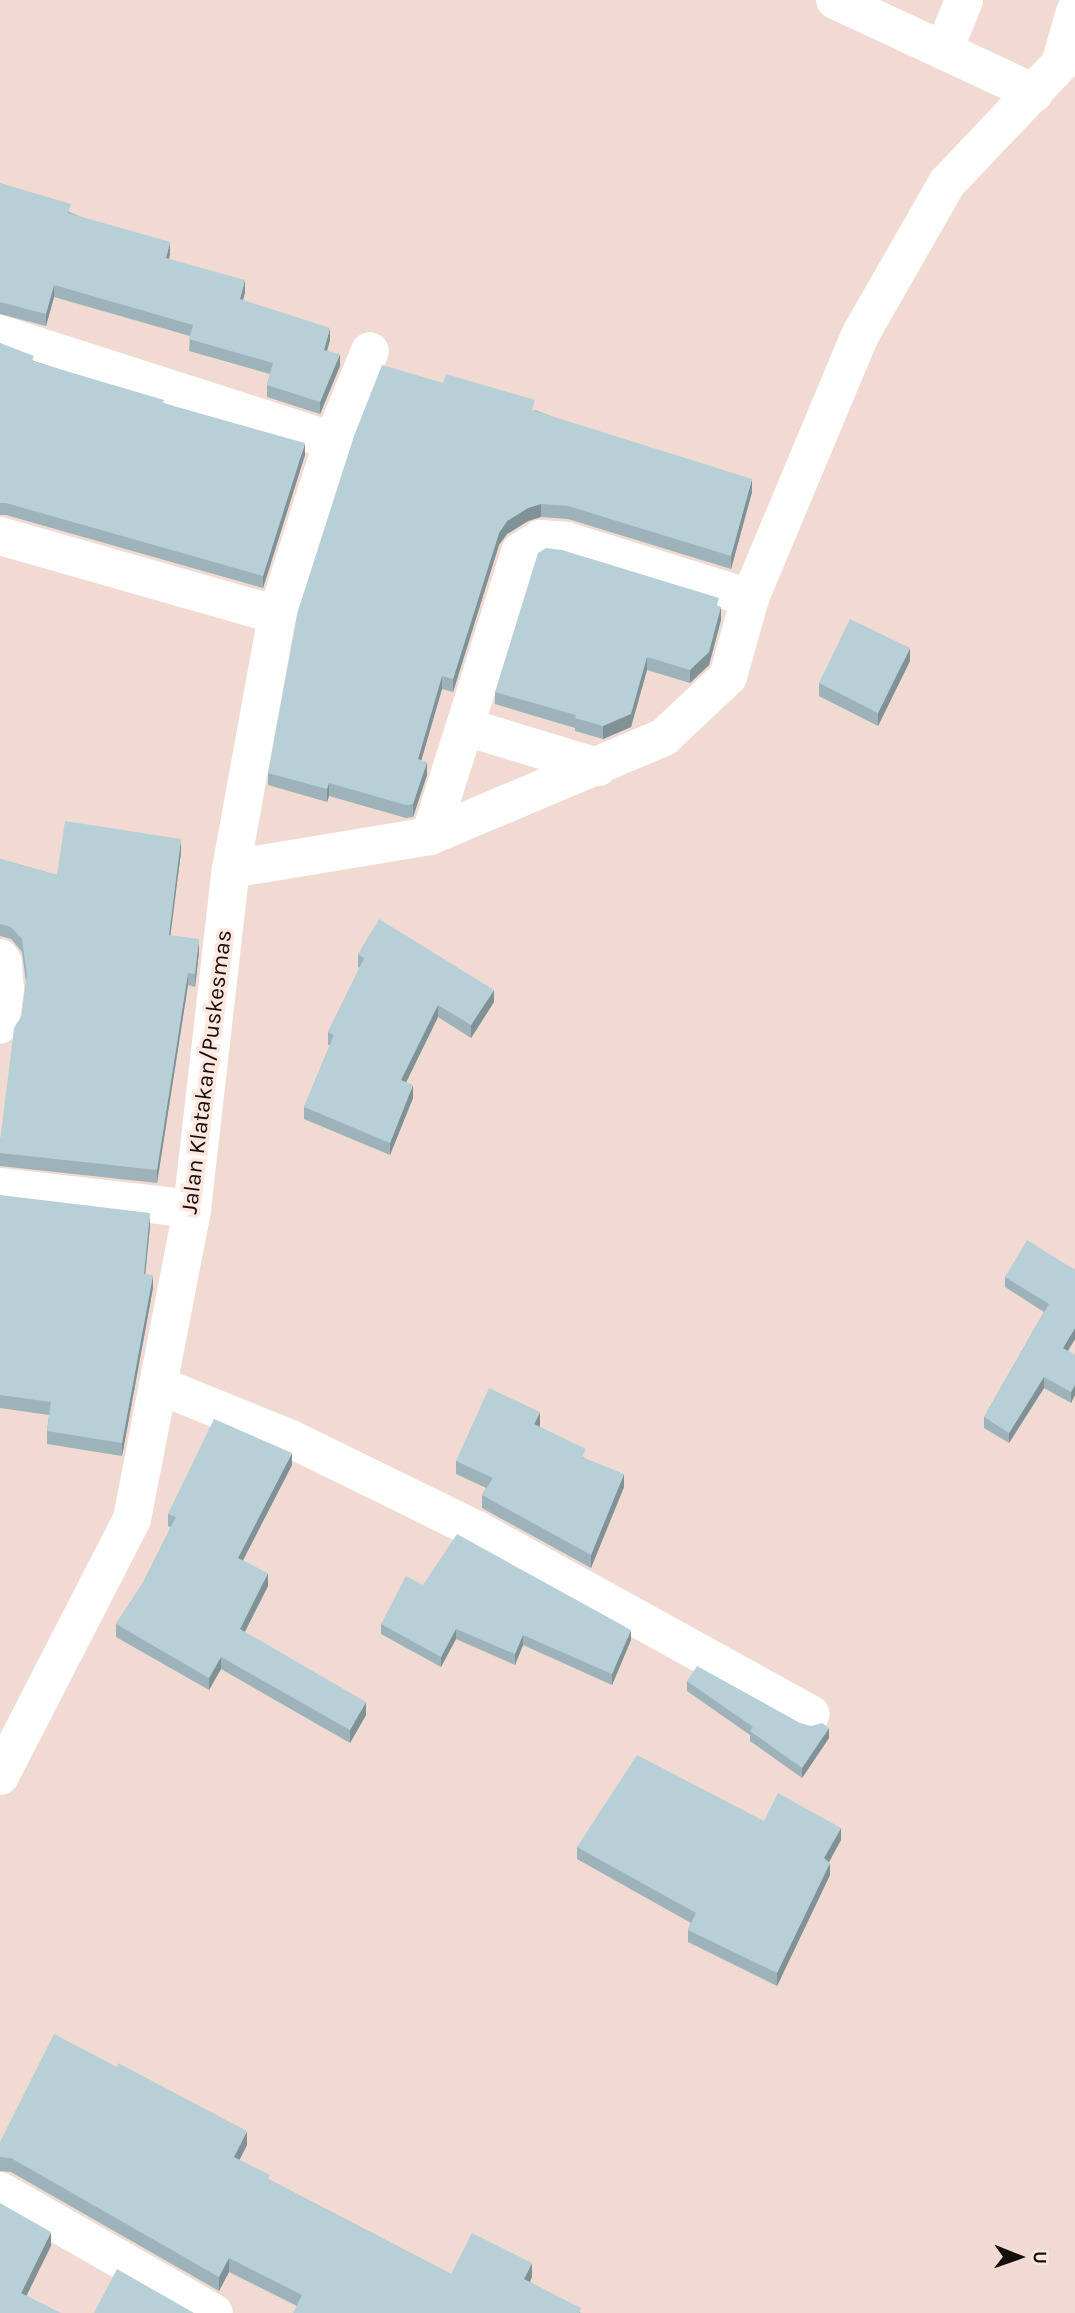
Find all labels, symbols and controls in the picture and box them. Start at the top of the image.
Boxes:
street label: Jalan Klatakan/Puskesmas [176,928,238,1216]
north arrow [984,2222,1054,2292]
text: U [1029,2251,1051,2264]

